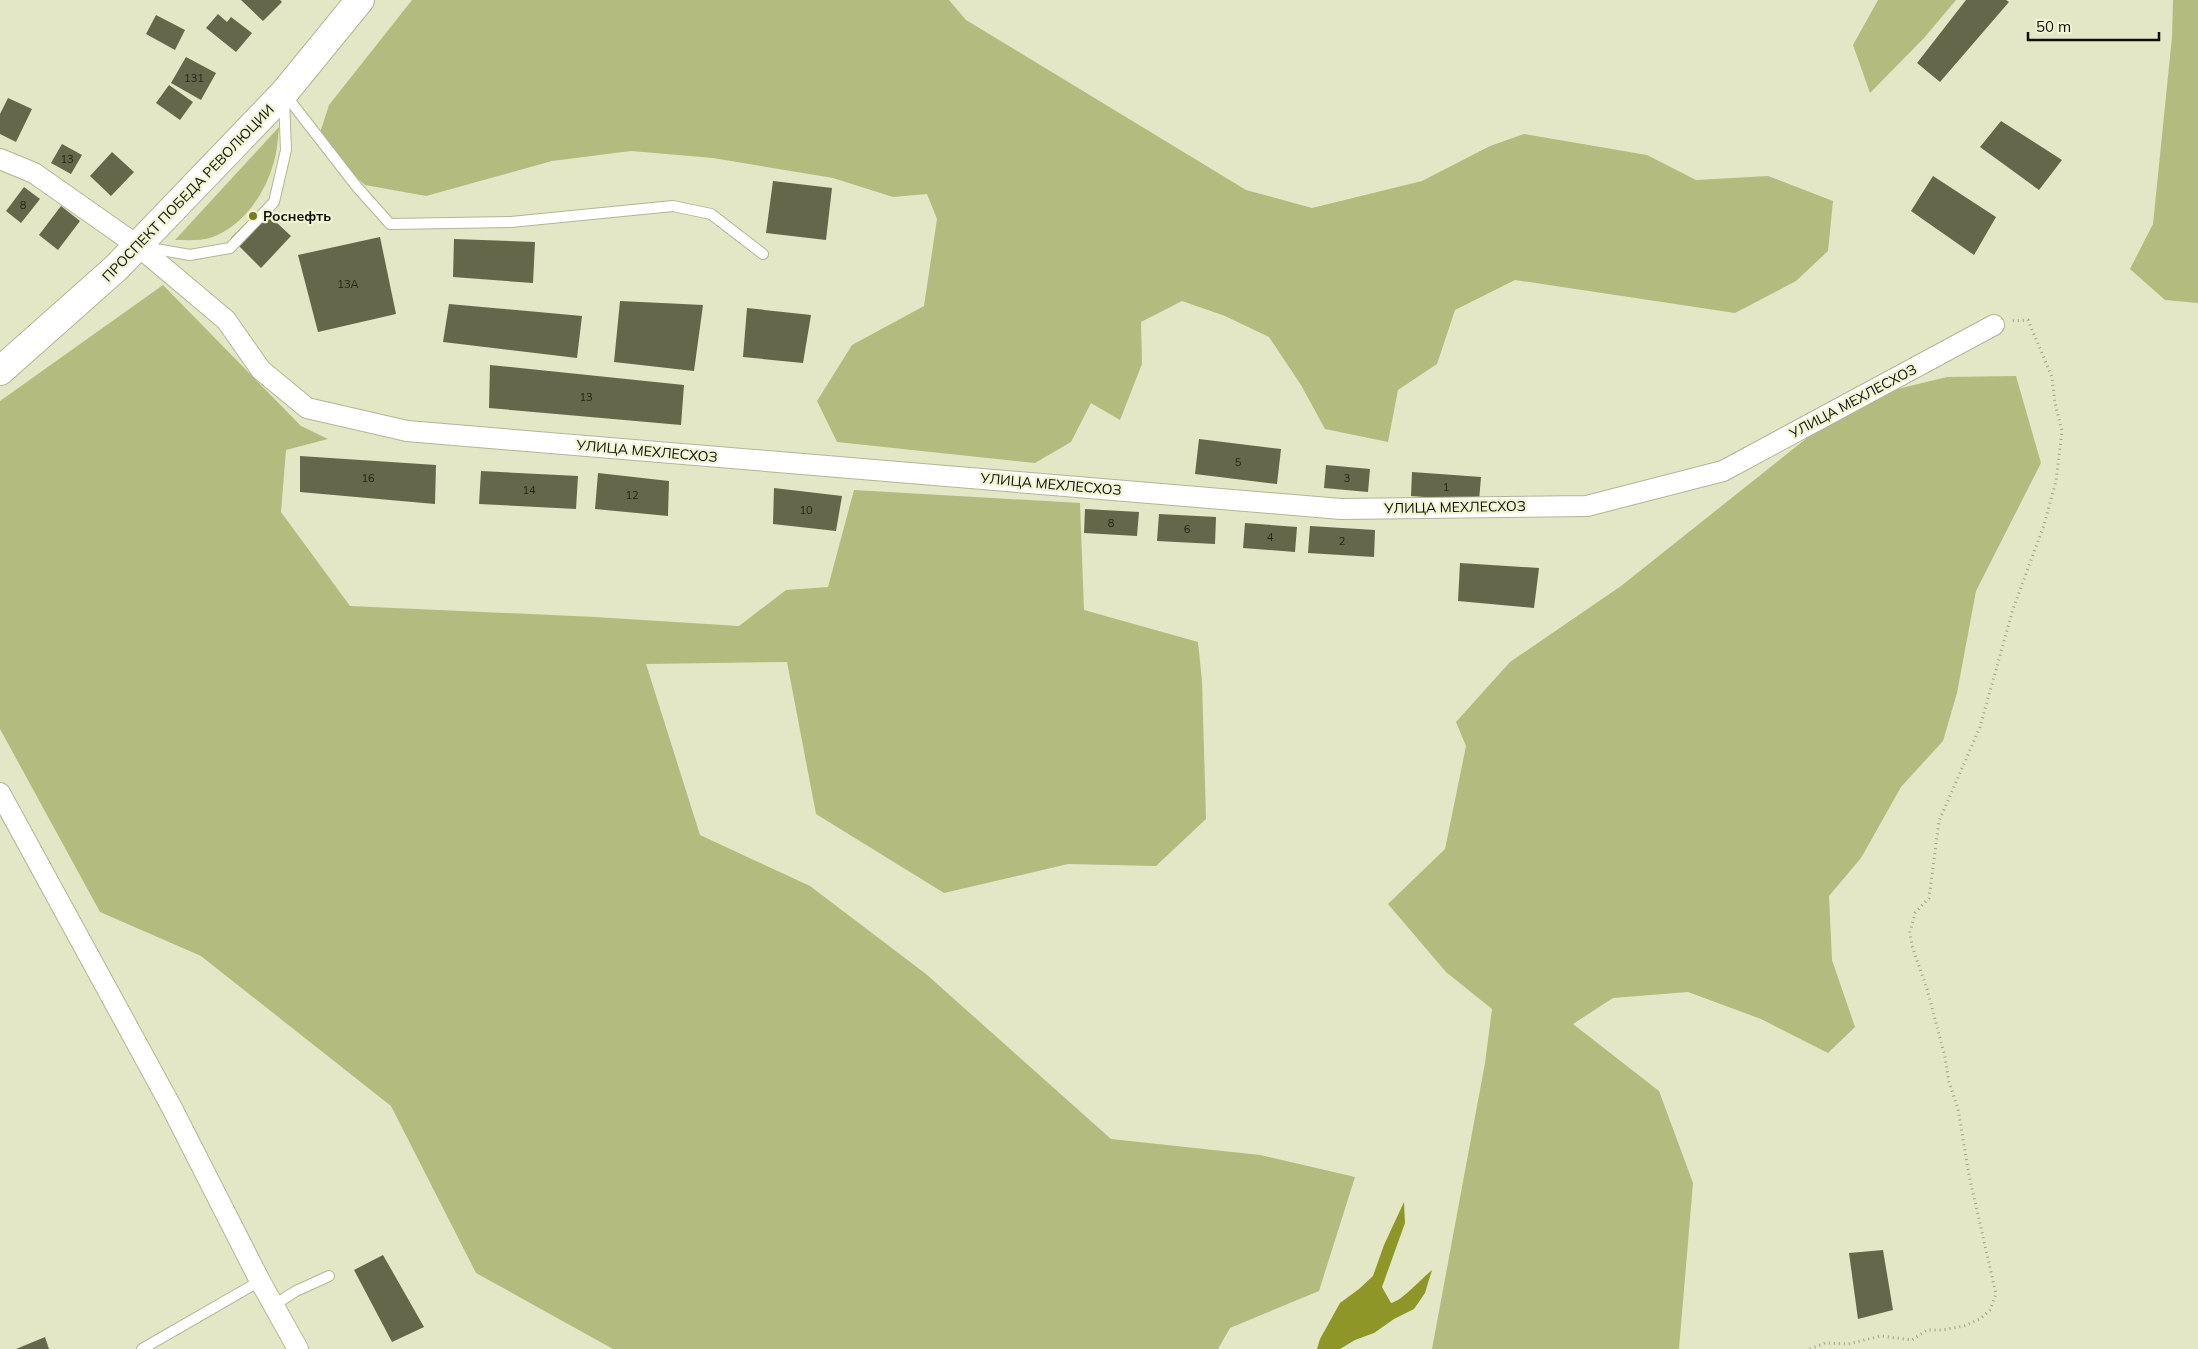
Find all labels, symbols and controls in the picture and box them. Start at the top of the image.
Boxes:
scale bar [2028,10,2159,42]
text: 50 m [2036,17,2071,36]
house number: 131 [184,71,204,85]
street label: ПРОСПЕКТ ПОБЕДА РЕВОЛЮЦИИ [98,100,278,286]
house number: 13 [60,152,74,166]
house number: 8 [20,198,27,212]
place label: Роснефть [263,207,331,225]
marker: Роснефть [247,210,259,222]
house number: 13А [337,277,359,291]
street label: УЛИЦА МЕХЛЕСХОЗ [1785,360,1920,443]
house number: 13 [579,390,593,404]
street label: УЛИЦА МЕХЛЕСХОЗ [575,436,718,466]
house number: 5 [1235,455,1242,469]
street label: УЛИЦА МЕХЛЕСХОЗ [979,469,1122,499]
house number: 16 [361,471,375,485]
house number: 3 [1344,471,1350,485]
house number: 1 [1443,480,1449,494]
house number: 14 [522,483,536,497]
house number: 12 [625,488,639,502]
street label: УЛИЦА МЕХЛЕСХОЗ [1383,497,1526,517]
house number: 10 [799,503,813,517]
house number: 8 [1108,516,1115,530]
house number: 6 [1184,522,1191,536]
house number: 4 [1267,530,1274,544]
house number: 2 [1339,534,1346,548]

